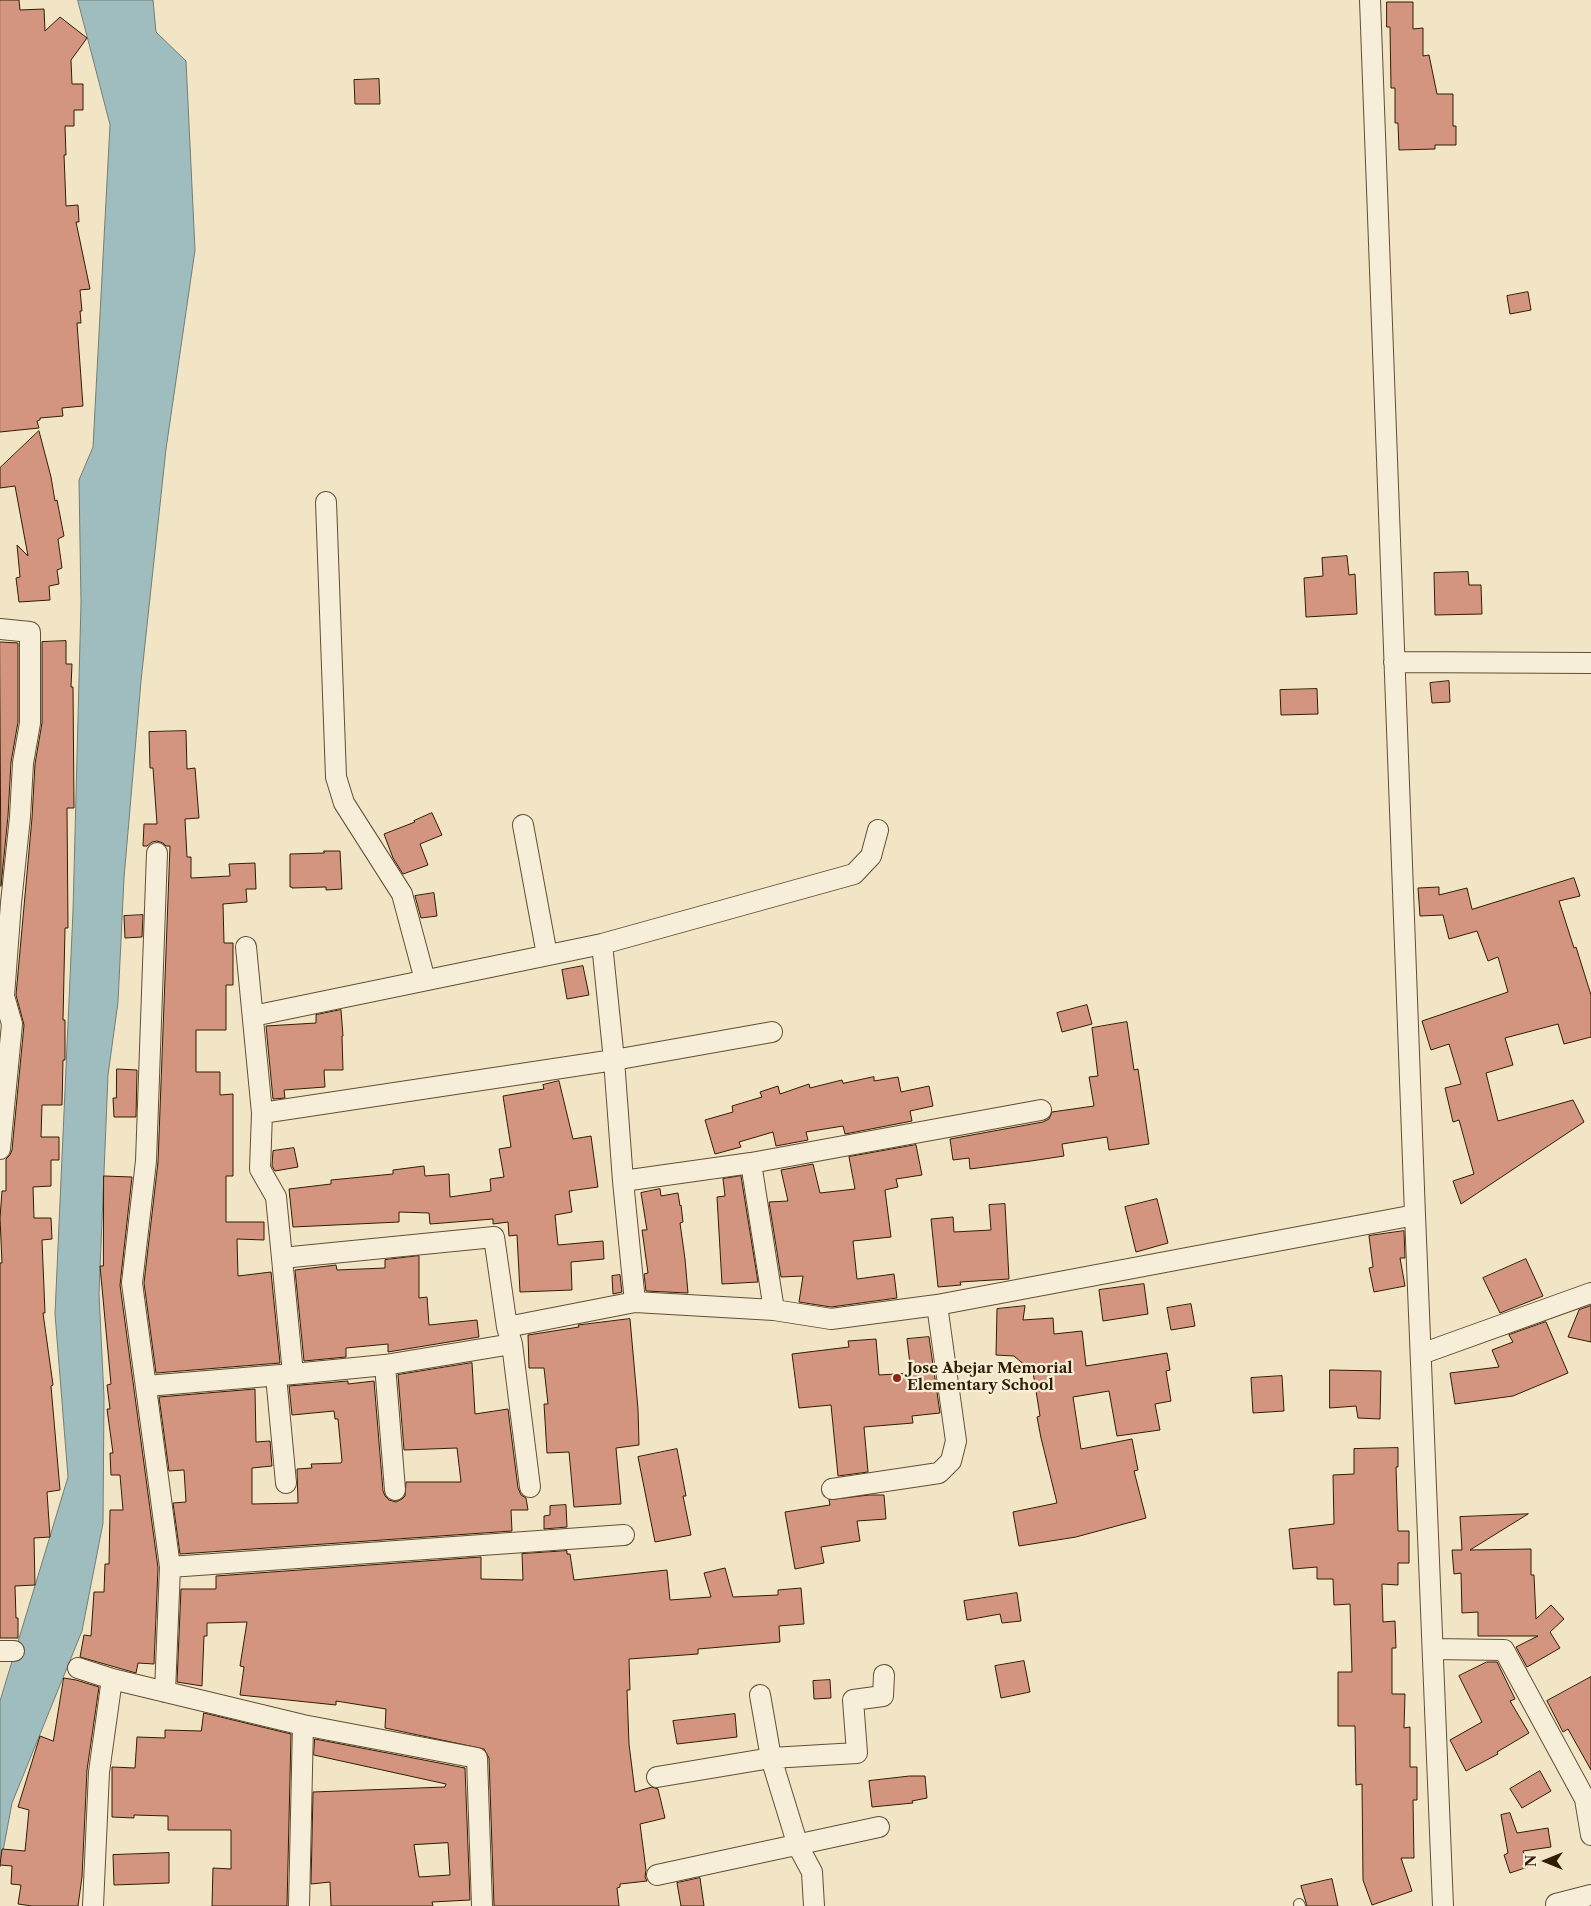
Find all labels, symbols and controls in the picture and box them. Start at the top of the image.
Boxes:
place label: Jose Abejar Memorial Elementary School [907,1360,1073,1395]
marker: Jose Abejar Memorial Elementary School [891,1372,903,1384]
north arrow [1521,1836,1571,1886]
text: N [1522,1855,1540,1867]

